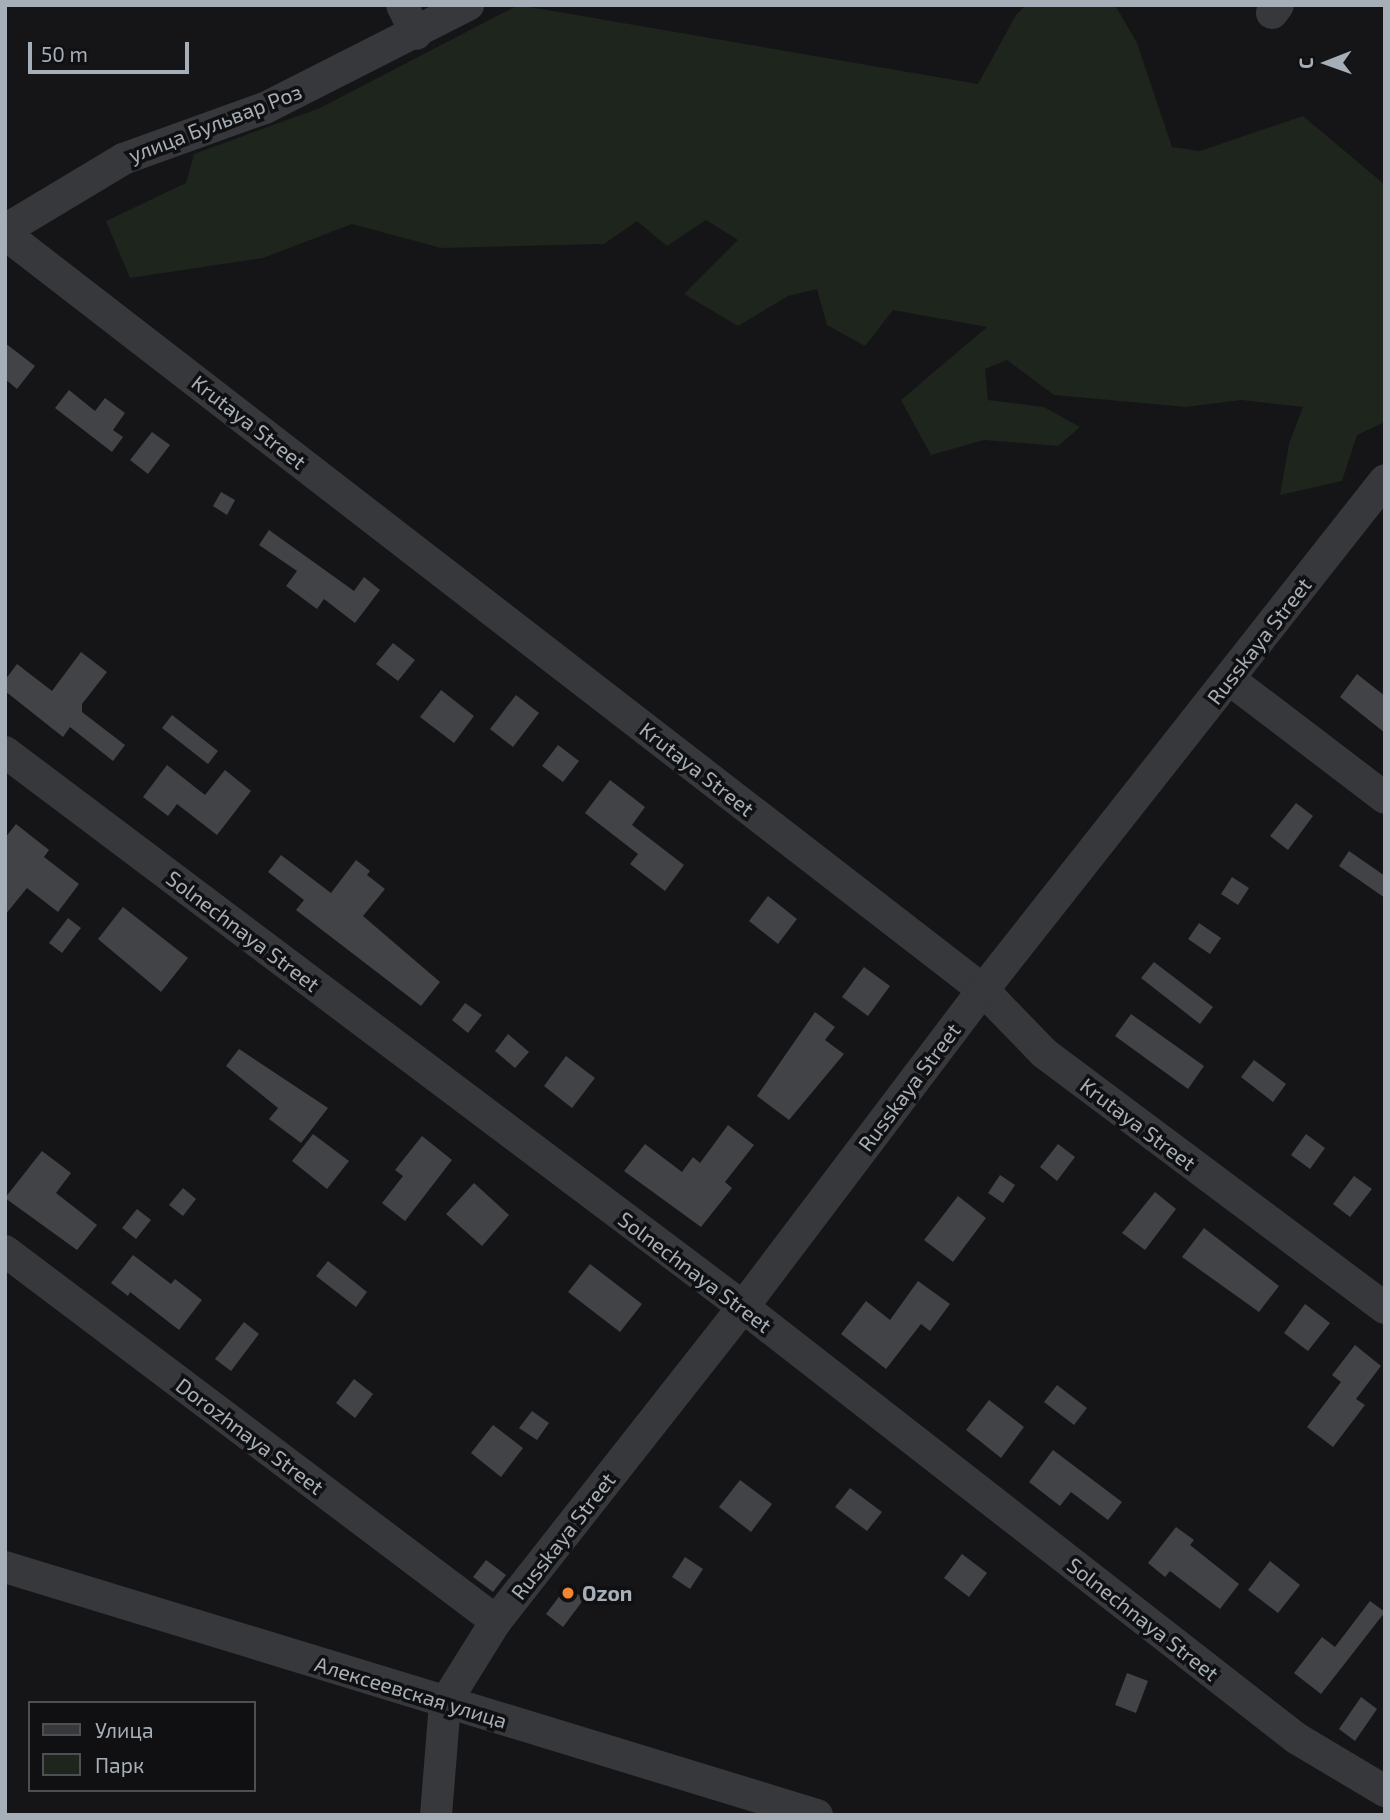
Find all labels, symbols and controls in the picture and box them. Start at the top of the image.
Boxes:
scale bar [32,28,192,72]
north arrow [1292,28,1362,98]
text: 50 m [41,41,88,66]
text: С [1294,58,1317,69]
street label: улица Бульвар Роз [125,78,305,168]
street label: Krutaya Street [187,370,311,474]
street label: Russkaya Street [1202,573,1316,709]
street label: Krutaya Street [635,717,759,821]
street label: Solnechnaya Street [161,865,325,997]
street label: Russkaya Street [853,1018,965,1156]
street label: Krutaya Street [1075,1072,1201,1176]
street label: Solnechnaya Street [613,1206,777,1338]
street label: Dorozhnaya Street [171,1372,329,1500]
street label: Russkaya Street [506,1468,620,1604]
street label: Solnechnaya Street [1062,1552,1224,1686]
place label: Ozon [582,1580,632,1606]
marker: Ozon [560,1585,576,1601]
street label: Алексеевская улица [312,1651,510,1733]
legend [28,1701,256,1792]
text: Улица [95,1717,154,1742]
text: Парк [95,1752,144,1777]

